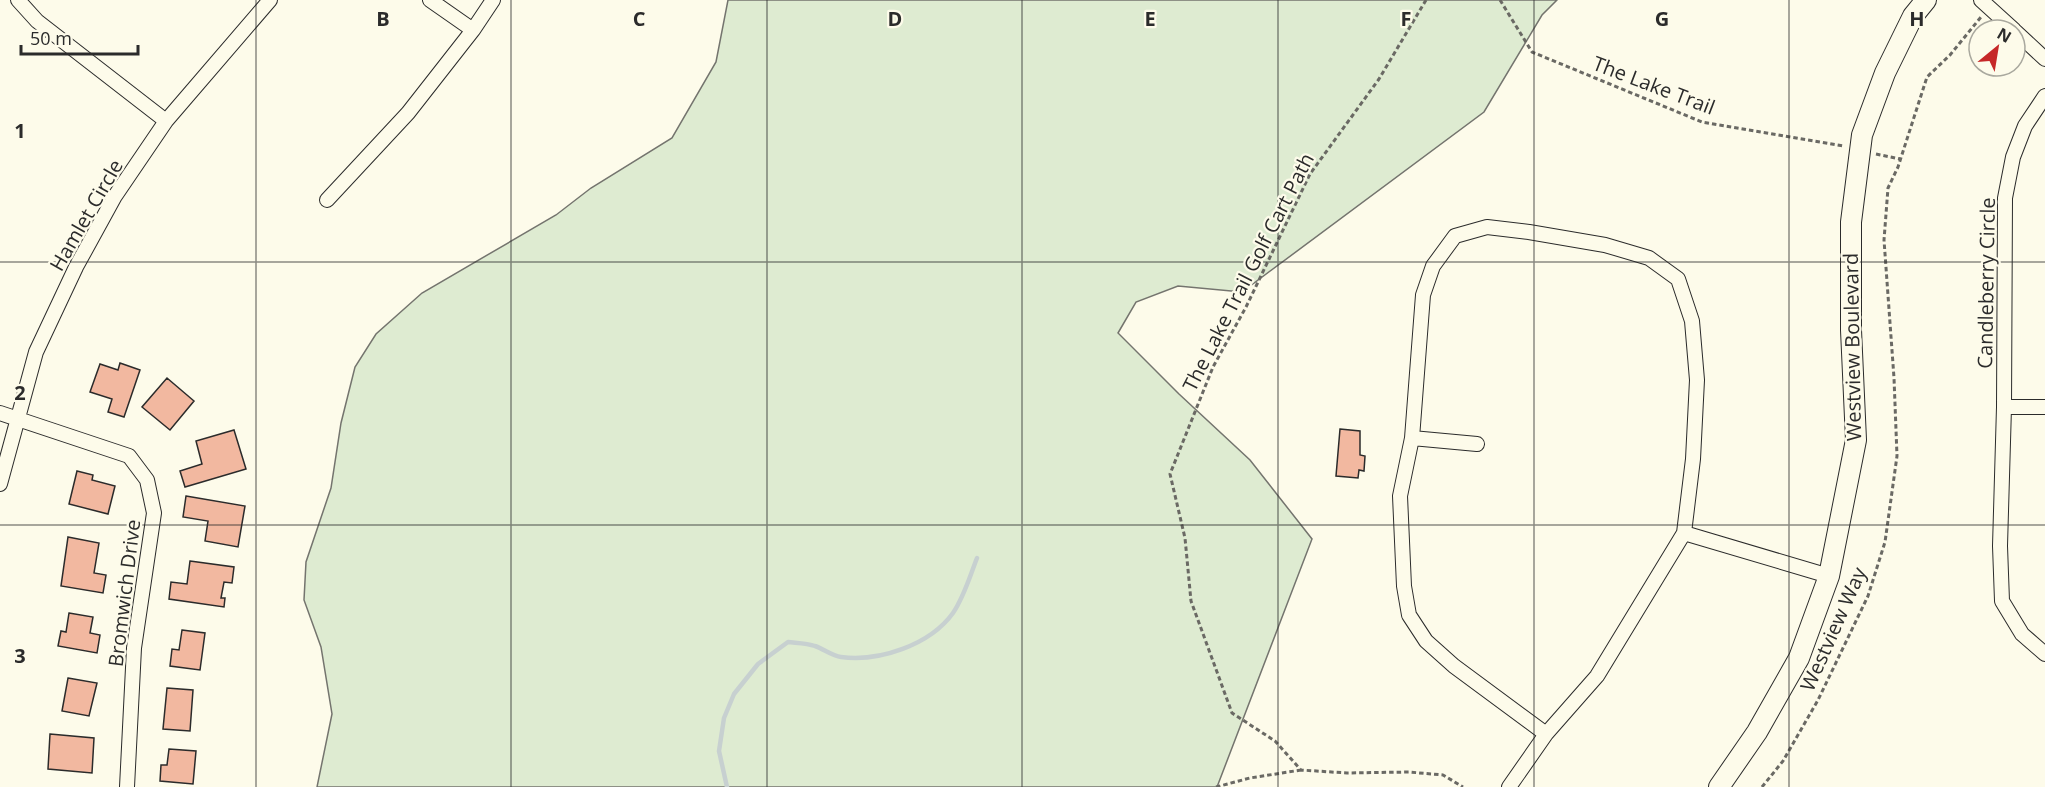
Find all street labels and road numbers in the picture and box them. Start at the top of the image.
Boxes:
street label: The Lake Trail [1589,49,1719,121]
street label: The Lake Trail Golf Cart Path [1176,148,1320,396]
street label: Hamlet Circle [43,154,129,276]
street label: Candleberry Circle [1971,197,2001,369]
street label: Westview Boulevard [1837,253,1867,441]
street label: Bromwich Drive [102,518,146,668]
street label: Westview Way [1794,562,1873,695]

